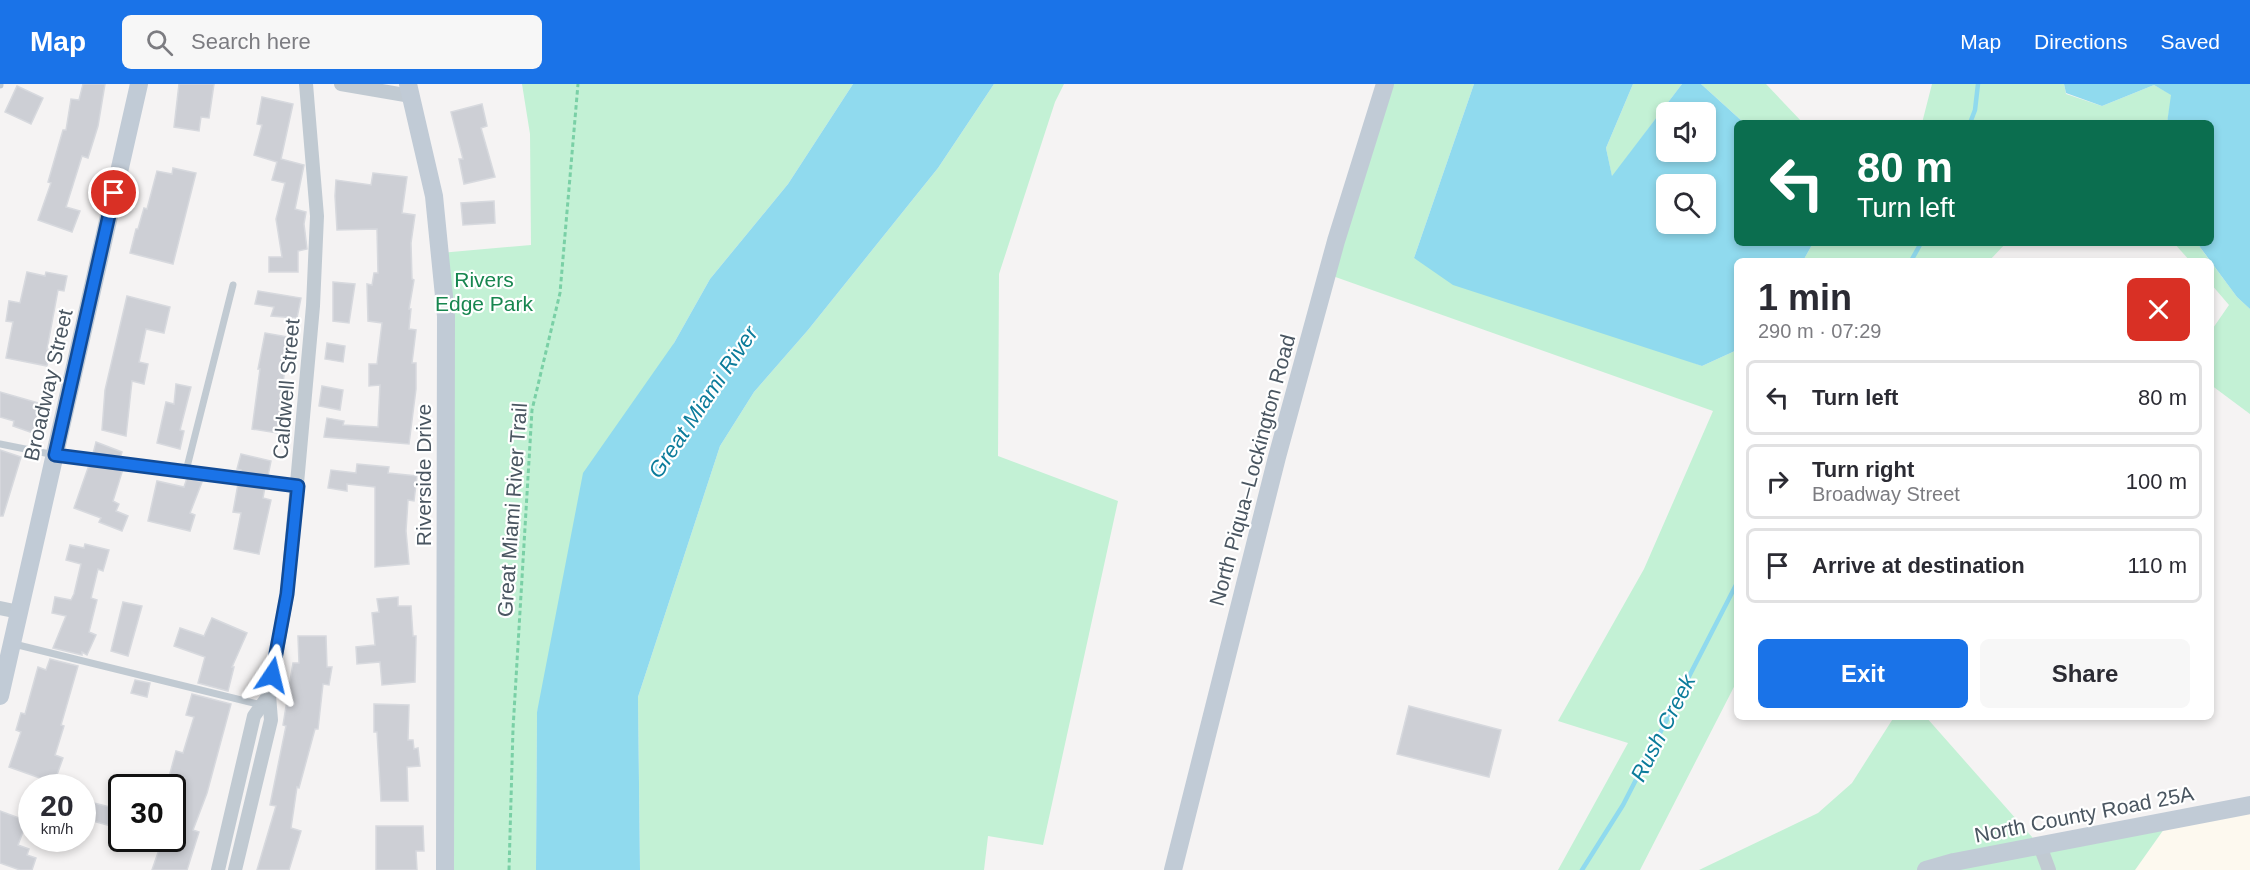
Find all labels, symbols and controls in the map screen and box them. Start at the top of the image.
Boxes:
search box [122,15,542,69]
text: Map [30,26,86,57]
icon: search [143,26,176,59]
text: Search here [191,29,311,54]
text: Map [1960,30,2001,53]
text: Directions [2034,30,2127,53]
text: Saved [2160,30,2220,53]
map controls [1656,102,1716,234]
button: sound [1656,102,1716,162]
icon: left [1758,144,1836,222]
text: 80 m [1857,144,1953,191]
pin [88,167,139,218]
button: search [1656,174,1716,234]
icon: arrive [97,176,130,209]
text: Turn left [1857,193,1955,223]
park label: Rivers Edge Park [435,268,534,315]
text: 1 min [1758,277,1852,318]
button: close [2127,278,2190,341]
street label: Broadway Street [19,307,77,463]
street label: Caldwell Street [268,317,304,460]
water label: Great Miami River [643,320,764,482]
text: 290 m · 07:29 [1758,320,1881,342]
street label: North Piqua–Lockington Road [1205,332,1299,608]
icon: left [1761,381,1794,414]
text: Turn left [1812,385,1898,410]
text: 80 m [2138,385,2187,410]
street label: Great Miami River Trail [493,402,531,618]
street label: Riverside Drive [412,404,435,546]
text: Turn right [1812,457,1914,482]
icon: right [1761,465,1794,498]
text: 100 m [2126,469,2187,494]
text: Broadway Street [1812,483,1960,505]
icon: arrive [1761,549,1794,582]
text: Arrive at destination [1812,553,2025,578]
text: 110 m [2127,553,2187,578]
button: Exit [1758,639,1968,708]
button: Share [1980,639,2190,708]
position arrow [240,643,304,707]
water label: Rush Creek [1625,670,1701,785]
speed limit sign: 30 [108,774,186,852]
street label: North County Road 25A [1972,781,2196,847]
text: 20 [40,789,74,822]
text: km/h [41,820,73,837]

